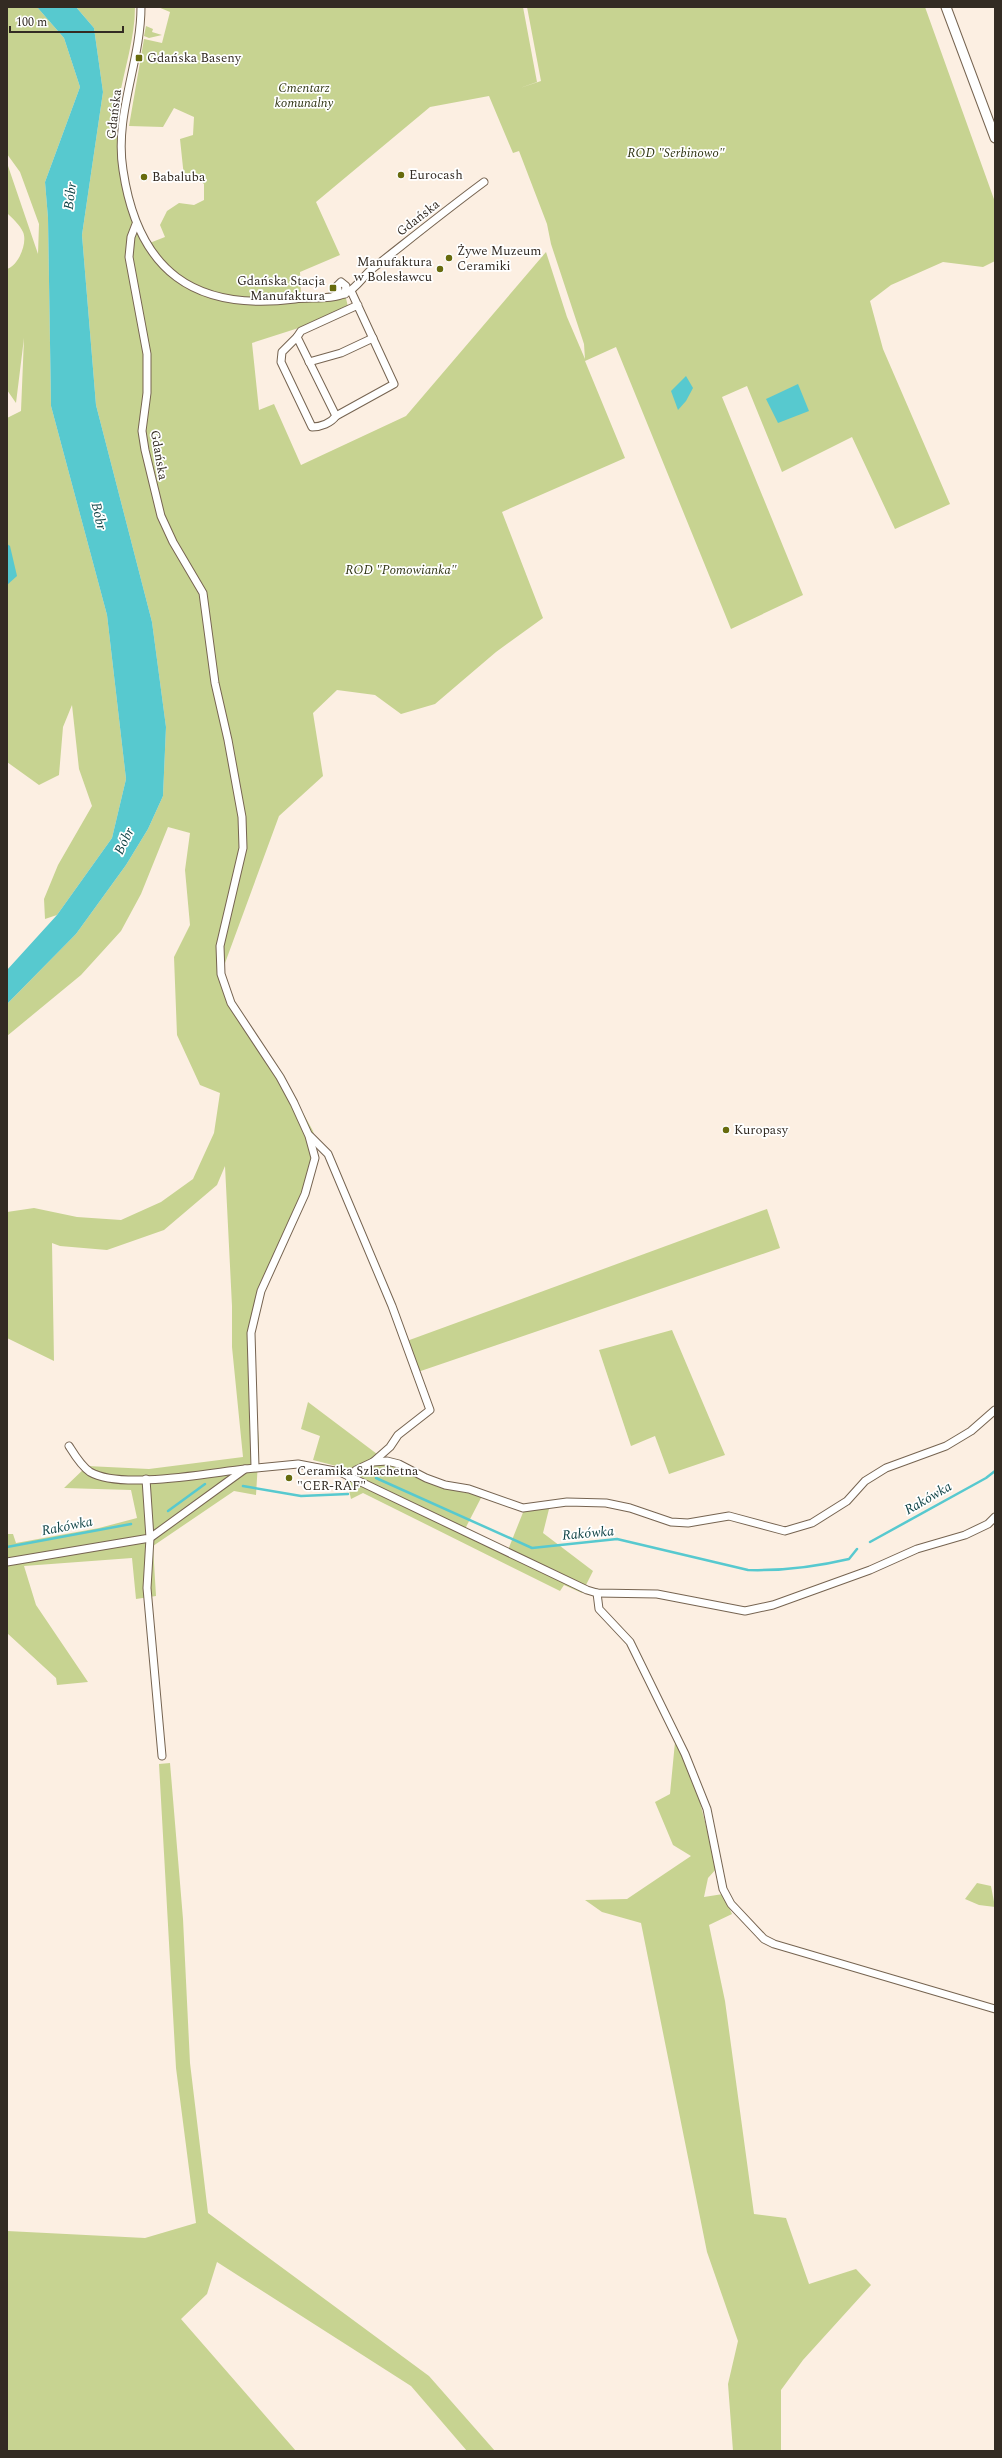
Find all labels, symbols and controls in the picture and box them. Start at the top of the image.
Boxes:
scale bar [10,8,123,34]
text: 100 m [16,13,47,32]
place label: Gdańska Baseny [147,48,242,68]
marker: Gdańska Baseny [134,53,144,63]
park label: Cmentarz komunalny [275,78,333,113]
street label: Gdańska [101,87,127,140]
park label: ROD "Serbinowo" [627,143,725,163]
place label: Eurocash [409,165,463,185]
place label: Babaluba [152,167,206,187]
marker: Eurocash [396,170,406,180]
marker: Babaluba [139,172,149,182]
water label: Bóbr [58,181,82,211]
street label: Gdańska [392,194,444,241]
place label: Żywe Muzeum Ceramiki [457,241,542,276]
place label: Manufaktura w Bolesławcu [353,252,433,287]
marker: Żywe Muzeum Ceramiki [444,253,454,263]
marker: Manufaktura w Bolesławcu [435,264,445,274]
place label: Gdańska Stacja Manufaktura [237,271,326,306]
marker: Gdańska Stacja Manufaktura [328,283,338,293]
street label: Gdańska [145,429,173,482]
water label: Bóbr [86,500,112,532]
park label: ROD "Pomowianka" [345,560,457,580]
water label: Bóbr [109,824,140,858]
place label: Kuropasy [734,1120,789,1140]
marker: Kuropasy [721,1125,731,1135]
place label: Ceramika Szlachetna "CER-RAF" [297,1461,419,1496]
marker: Ceramika Szlachetna "CER-RAF" [284,1473,294,1483]
water label: Rakówka [900,1476,956,1520]
water label: Rakówka [40,1511,94,1541]
water label: Rakówka [561,1520,615,1546]

